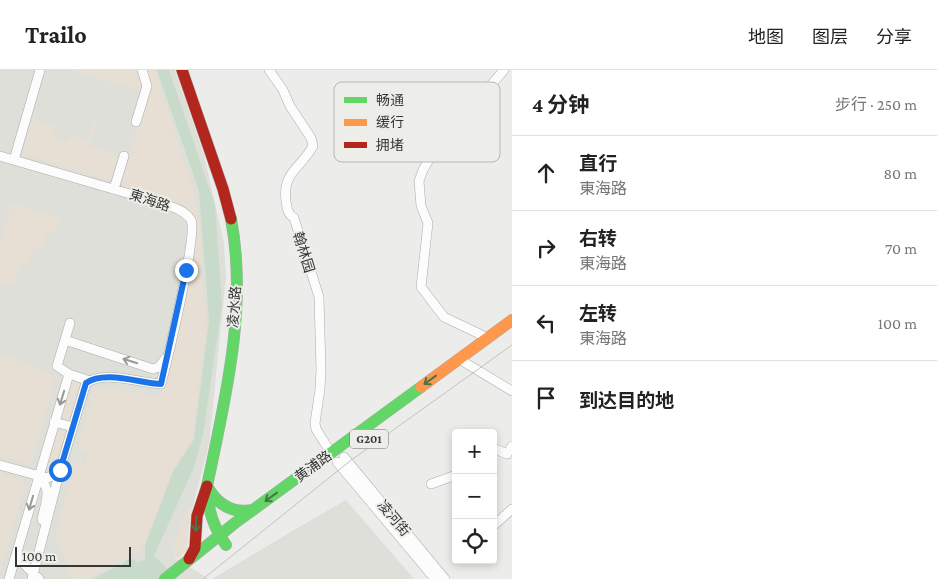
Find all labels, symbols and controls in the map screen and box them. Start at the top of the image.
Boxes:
text: Trailo [25,21,87,48]
text: 地图 [748,27,784,47]
text: 图层 [812,27,848,47]
text: 分享 [876,27,912,47]
legend [334,82,500,162]
text: 畅通 [376,92,404,108]
text: 4 分钟 [532,93,589,117]
text: 步行 · 250 m [835,96,917,113]
text: 缓行 [376,114,404,130]
text: 拥堵 [376,137,404,153]
text: 直行 [579,153,617,174]
icon: ahead [532,159,560,187]
text: 80 m [883,165,917,182]
text: 東海路 [579,180,627,197]
street label: 東海路 [128,186,172,214]
text: 右转 [579,228,617,249]
street label: 翰林园 [290,230,318,274]
icon: right [532,234,560,262]
text: 70 m [885,240,917,257]
text: 東海路 [579,255,627,272]
route end [175,259,198,282]
street label: 凌水路 [225,285,243,329]
text: 左转 [579,303,617,324]
icon: left [532,309,560,337]
text: 100 m [878,315,917,332]
text: 東海路 [579,330,627,347]
one-way arrow [122,356,138,366]
one-way arrow [423,375,437,385]
icon: arrive [532,384,560,412]
one-way arrow [56,390,66,406]
text: 到达目的地 [579,390,674,411]
road number: G201 [350,429,388,448]
map controls [452,429,497,564]
button: + [452,429,497,474]
street label: 黄浦路 [291,447,335,485]
route start [49,459,72,482]
button: − [452,474,497,519]
one-way arrow [265,491,278,502]
one-way arrow [26,494,36,510]
street label: 凌河街 [374,497,414,539]
one-way arrow [192,515,201,531]
button: locate [452,519,497,564]
scale bar [15,544,131,567]
text: 100 m [22,548,56,564]

